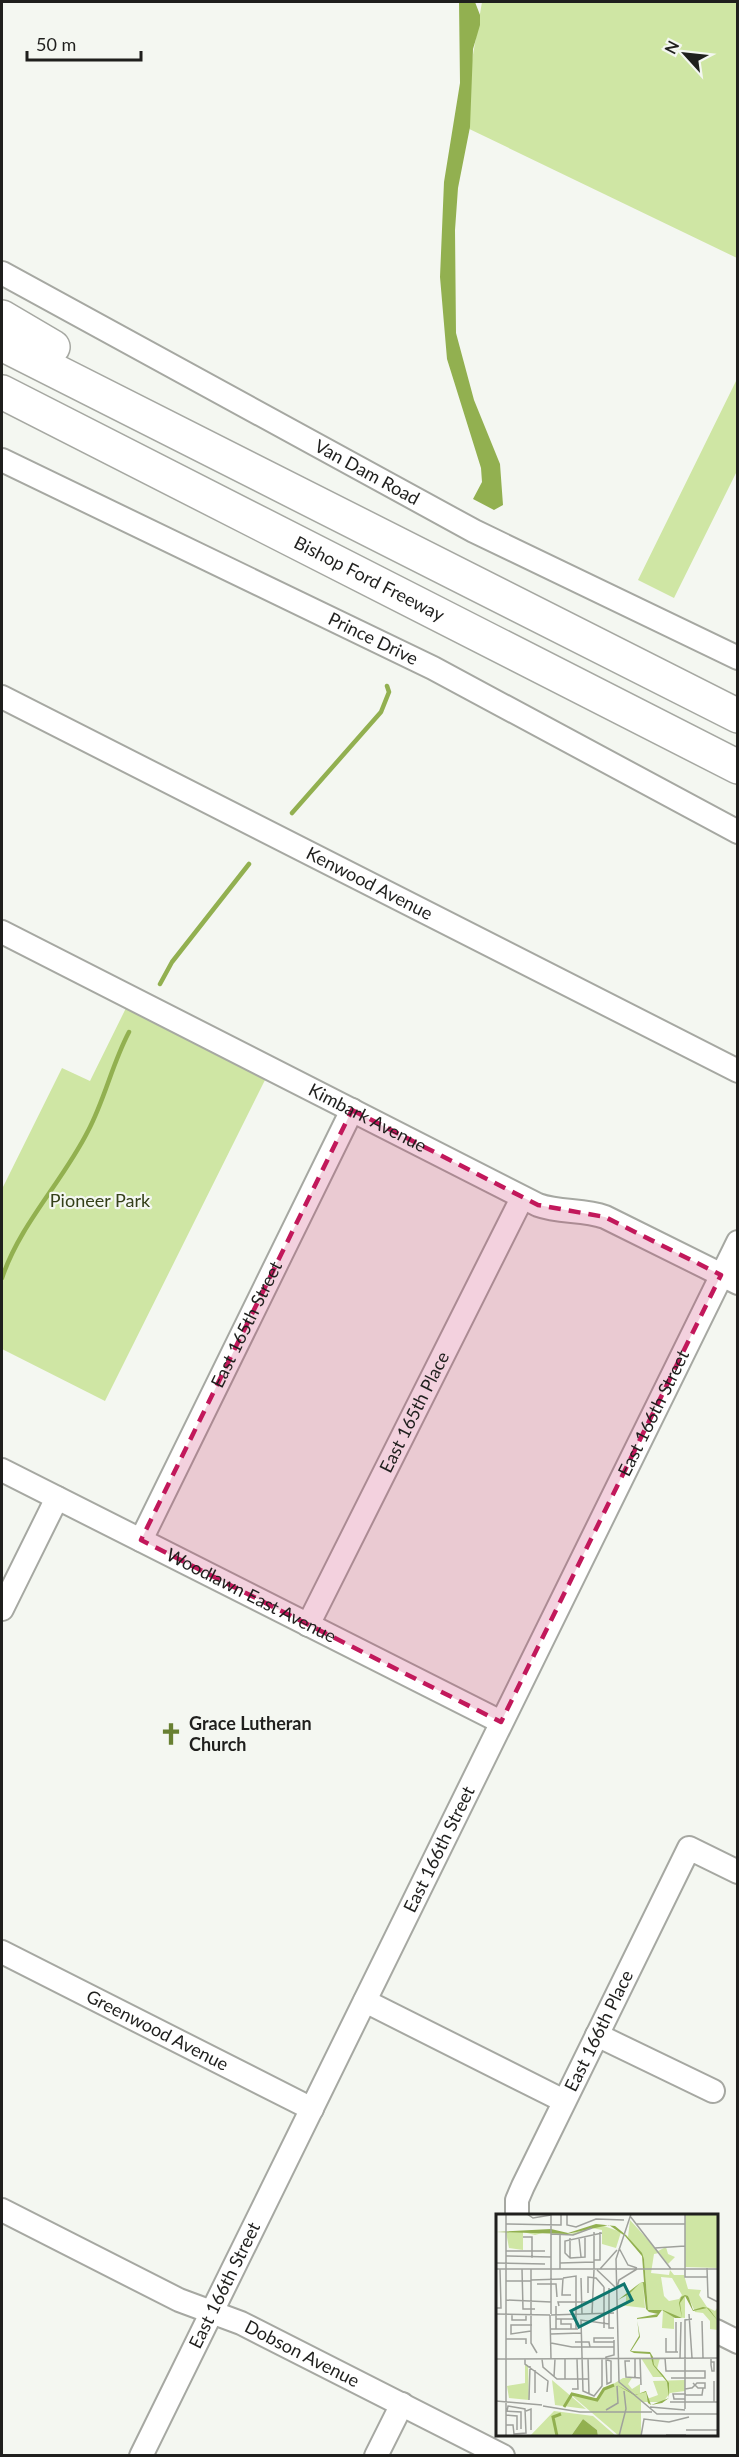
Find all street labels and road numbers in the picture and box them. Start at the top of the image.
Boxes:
street label: Van Dam Road [311,434,424,509]
street label: Bishop Ford Freeway [291,531,449,626]
street label: Prince Drive [325,607,422,669]
street label: Kenwood Avenue [303,841,437,924]
street label: Kimbark Avenue [305,1078,430,1156]
street label: East 165th Street [206,1257,286,1391]
street label: East 166th Street [613,1346,693,1480]
street label: East 165th Place [374,1348,453,1476]
street label: Woodlawn East Avenue [163,1543,340,1647]
street label: East 166th Street [398,1782,479,1916]
street label: East 166th Place [559,1966,637,2095]
street label: Greenwood Avenue [83,1985,232,2075]
street label: East 166th Street [184,2218,265,2352]
street label: Dobson Avenue [241,2315,363,2391]

